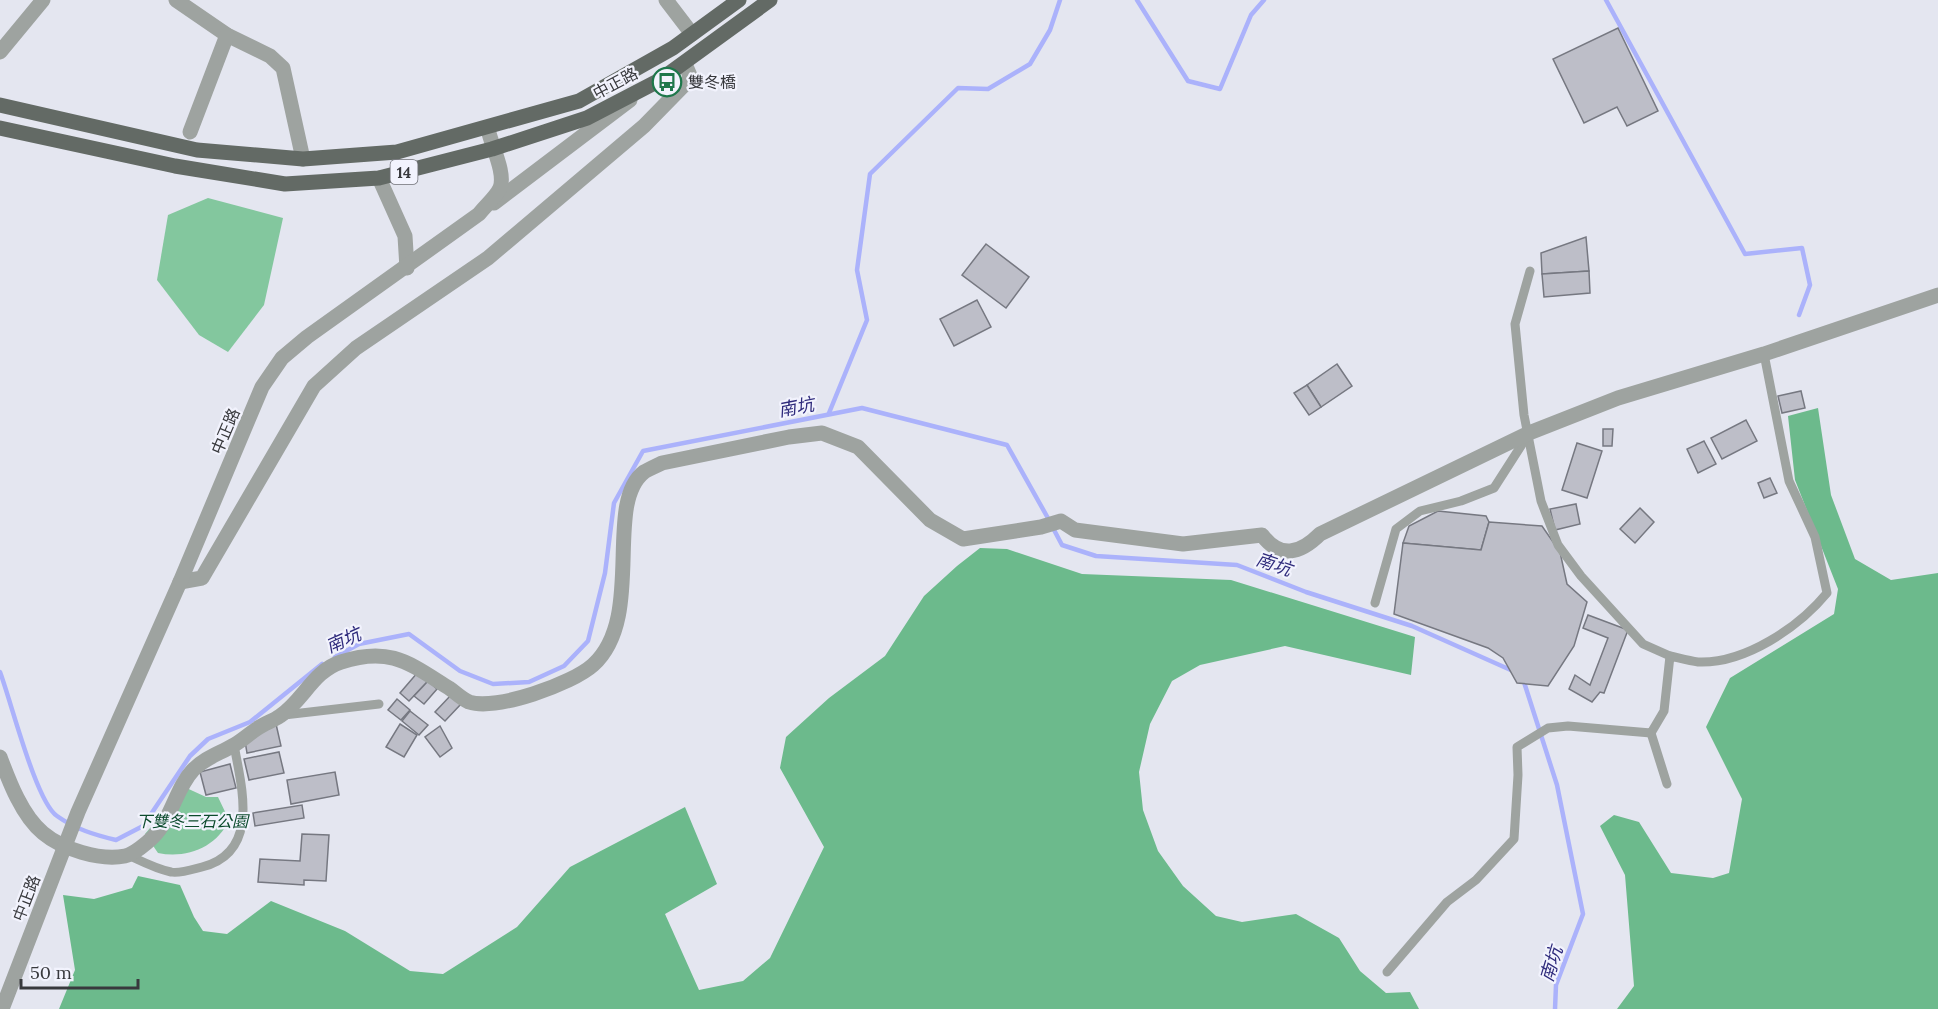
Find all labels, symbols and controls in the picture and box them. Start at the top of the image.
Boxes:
street label: 中正路 [589,63,641,103]
bus stop icon: 雙冬橋 [651,66,683,98]
place label: 雙冬橋 [688,72,736,92]
road number: 14 [390,160,418,184]
water label: 南坑 [776,392,819,422]
street label: 中正路 [206,405,244,457]
water label: 南坑 [1253,547,1298,582]
water label: 南坑 [322,621,367,658]
park label: 下雙冬三石公園 [136,811,250,831]
street label: 中正路 [8,872,44,924]
water label: 南坑 [1535,941,1568,985]
scale bar [21,952,138,990]
text: 50 m [30,961,72,984]

